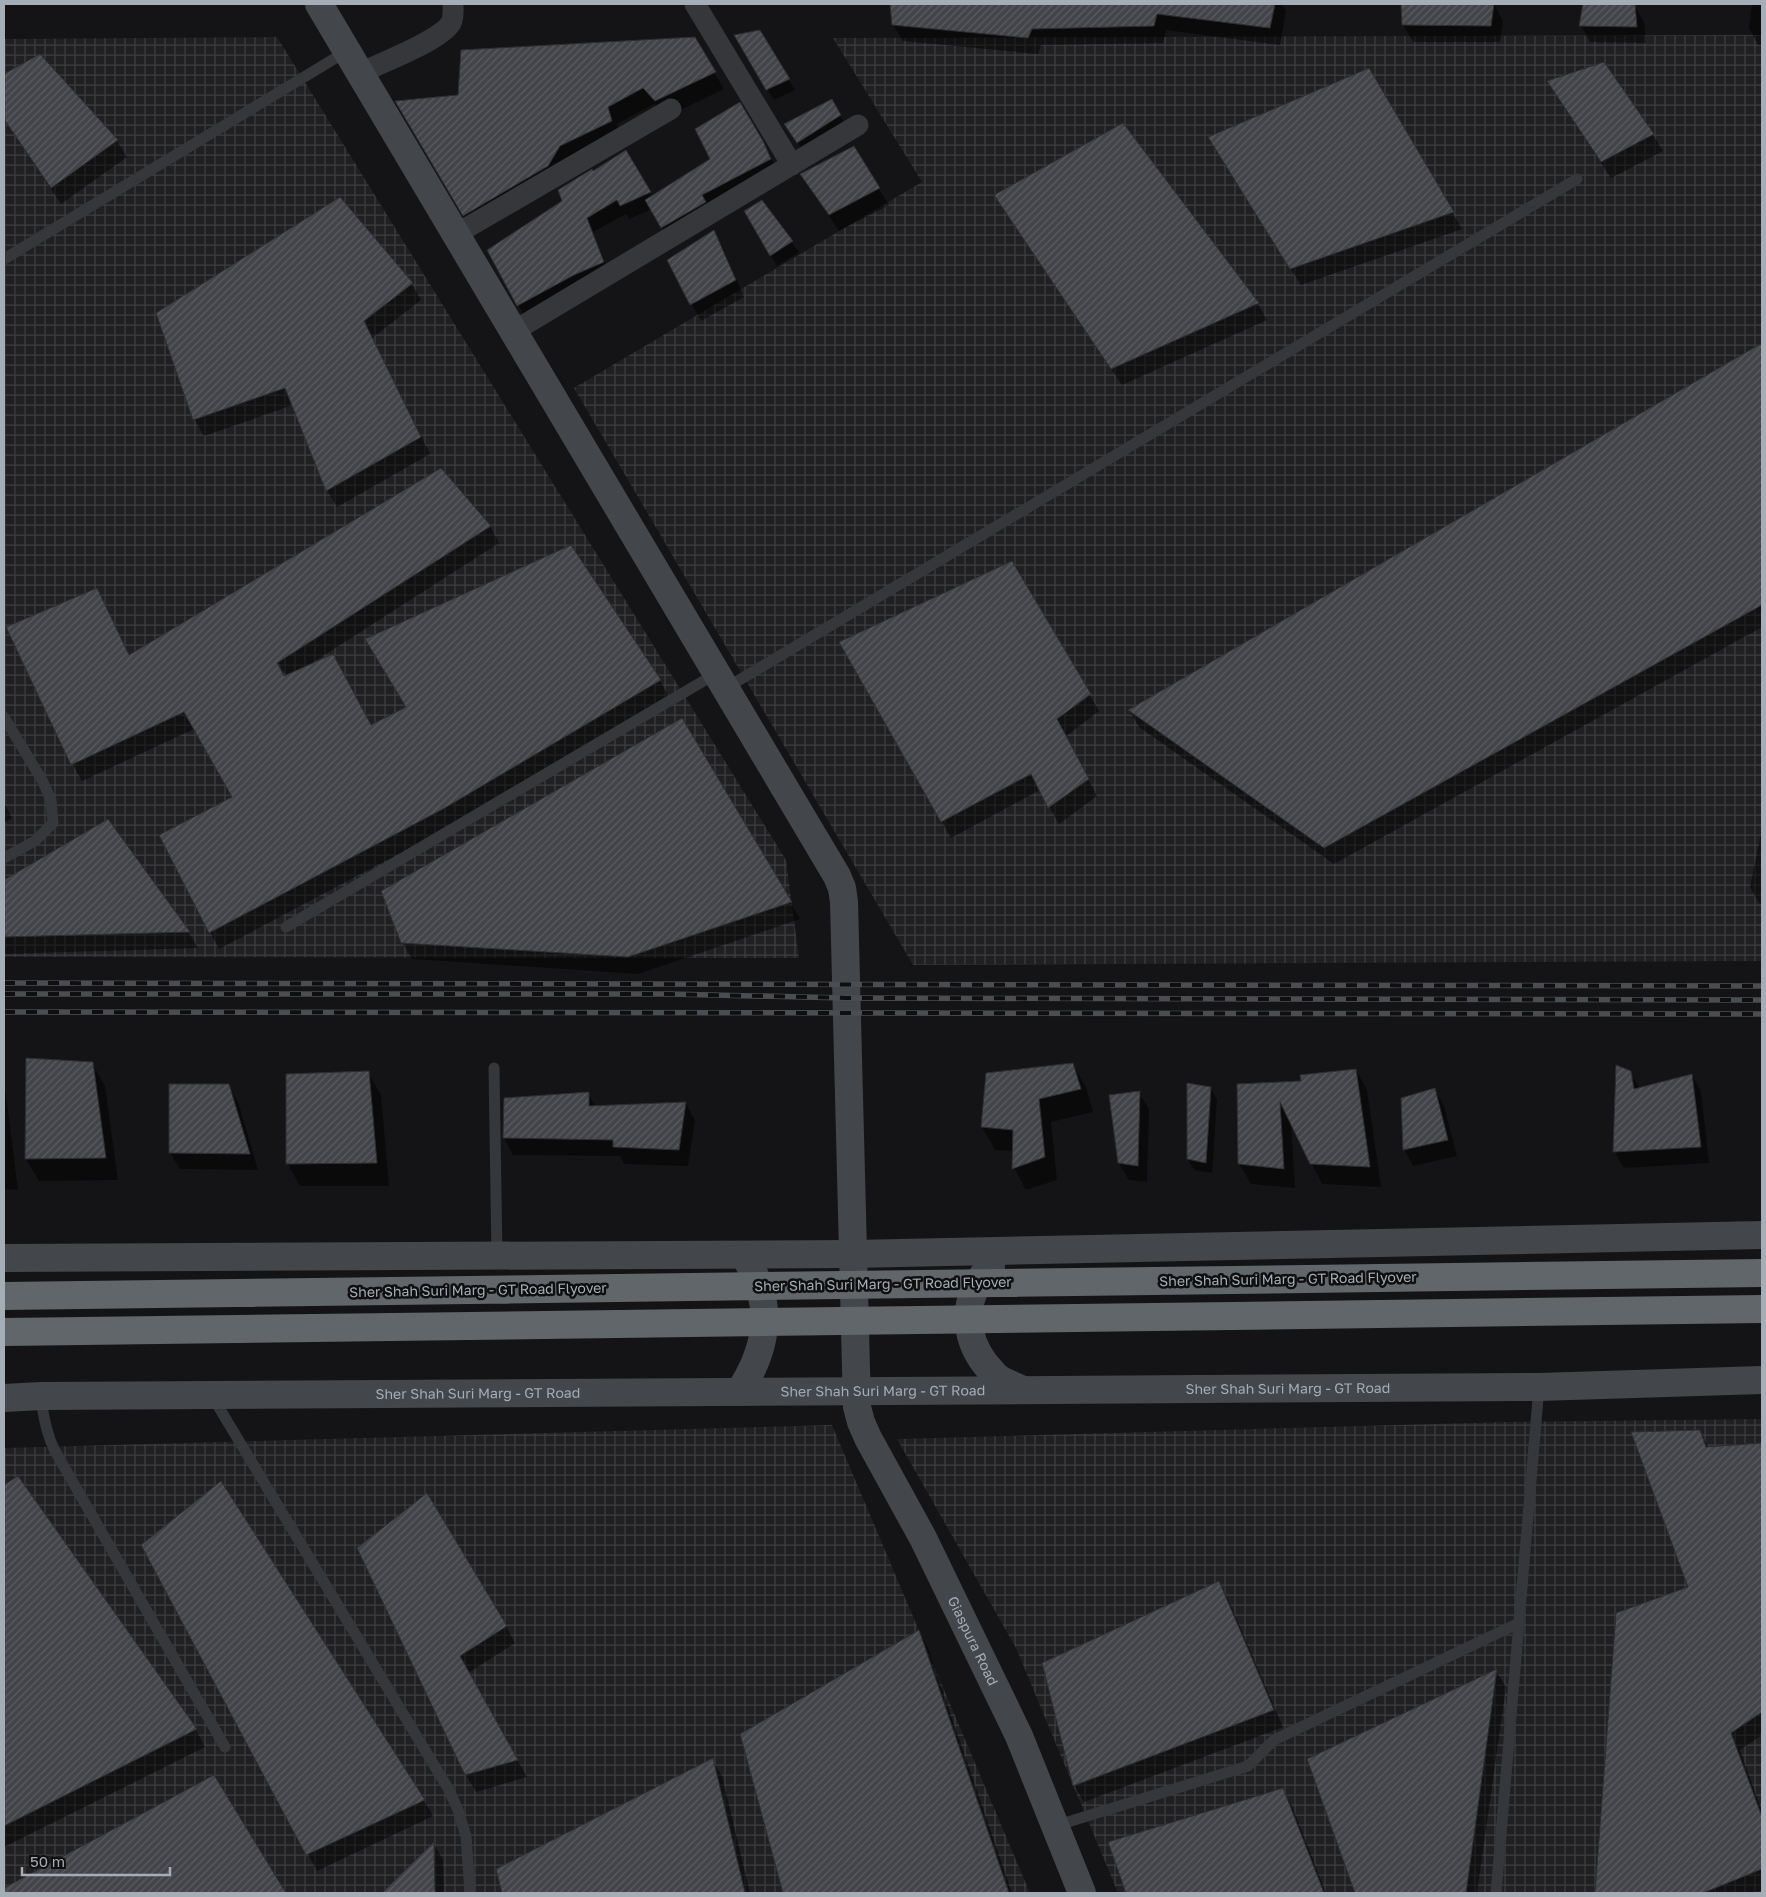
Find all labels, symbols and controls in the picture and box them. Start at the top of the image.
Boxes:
street label: Sher Shah Suri Marg - GT Road Flyover [1159,1268,1417,1289]
street label: Sher Shah Suri Marg - GT Road Flyover [754,1273,1012,1294]
street label: Sher Shah Suri Marg - GT Road Flyover [349,1279,607,1300]
street label: Sher Shah Suri Marg - GT Road [1185,1379,1390,1397]
street label: Sher Shah Suri Marg - GT Road [780,1381,985,1400]
street label: Sher Shah Suri Marg - GT Road [375,1384,580,1402]
street label: Giaspura Road [944,1593,1002,1688]
scale bar [22,1844,170,1876]
text: 50 m [30,1852,65,1870]

